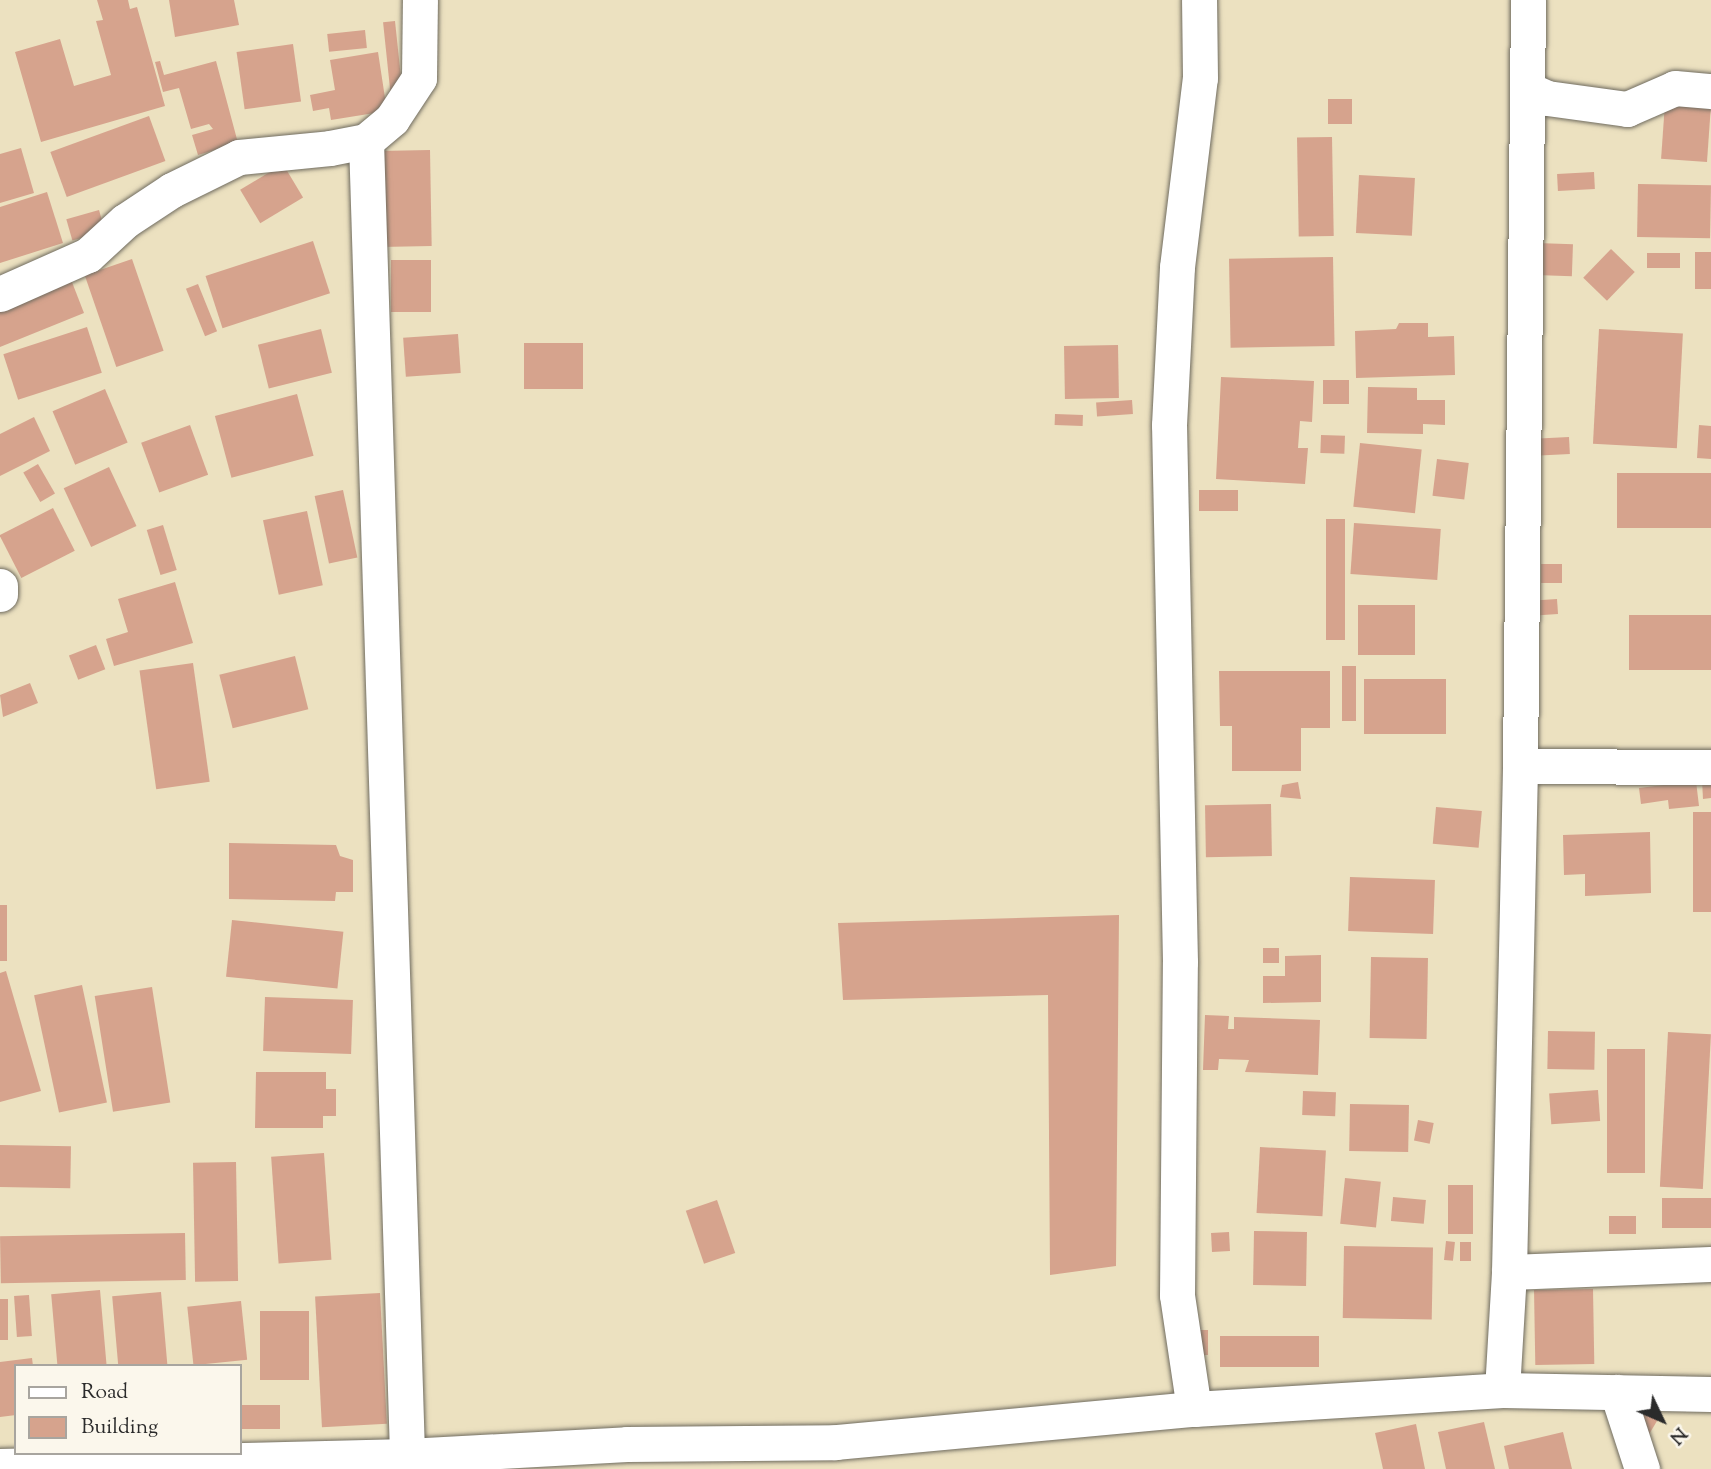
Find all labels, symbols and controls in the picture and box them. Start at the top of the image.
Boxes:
legend [14,1364,242,1455]
text: Road [81,1378,128,1408]
north arrow [1627,1385,1697,1455]
text: Building [81,1413,158,1443]
text: N [1662,1420,1692,1450]

